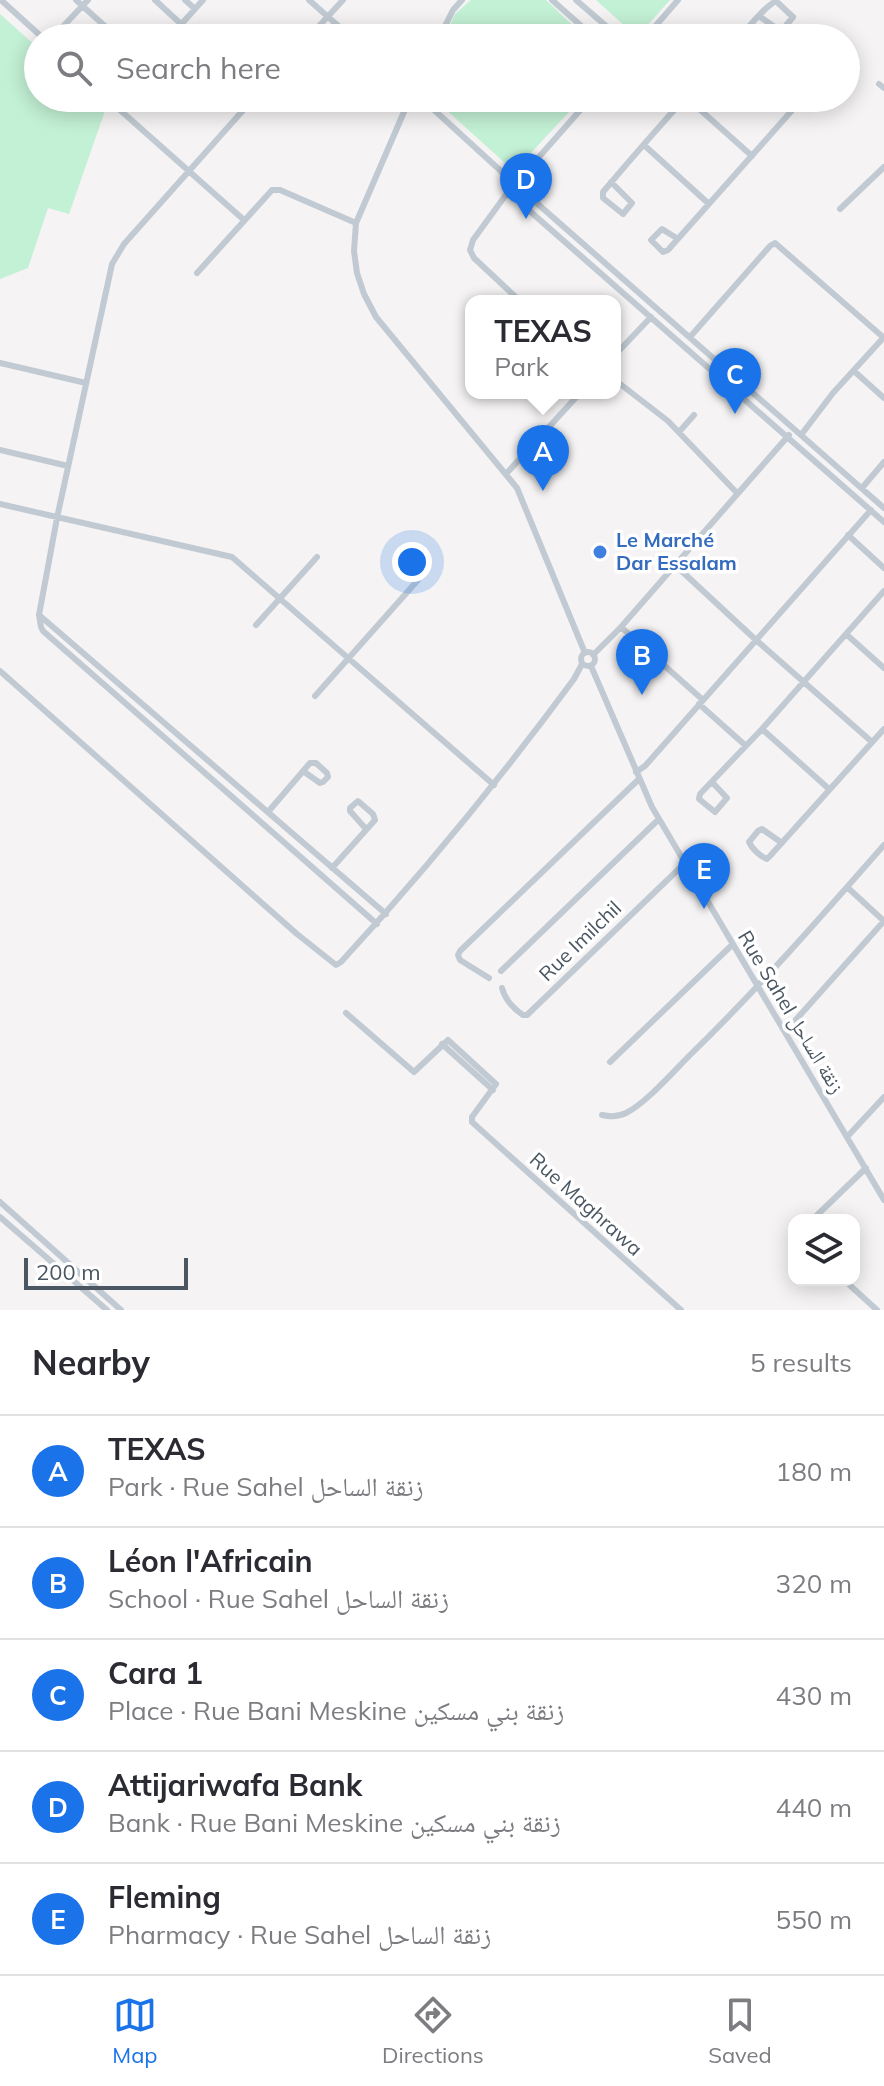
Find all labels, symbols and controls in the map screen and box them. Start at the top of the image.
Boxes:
search box [24,24,860,112]
icon: search [52,46,96,90]
text: Search here [116,49,281,87]
pin: D [500,153,552,219]
popup [465,295,621,399]
text: TEXAS [494,312,592,350]
pin: C [709,348,761,414]
text: Park [494,350,549,383]
pin: A [517,425,569,491]
place label: Le Marché Dar Essalam [616,527,737,575]
your location [392,542,432,582]
marker: Le Marché Dar Essalam [591,543,609,561]
pin: B [616,629,668,695]
pin: E [678,843,730,909]
street label: Rue Imilchil [533,895,626,986]
street label: Rue Sahel زنقة الساحل [733,926,850,1098]
street label: Rue Maghrawa [525,1147,648,1261]
map controls [788,1214,860,1286]
button: layers [788,1214,860,1286]
scale bar [24,1254,188,1290]
text: 200 m [36,1258,101,1286]
text: Nearby [32,1341,150,1384]
text: 5 results [750,1346,852,1379]
text: TEXAS [108,1430,206,1468]
text: A [48,1455,68,1488]
text: 180 m [776,1455,852,1488]
text: Park · Rue Sahel زنقة الساحل [108,1470,424,1503]
text: Léon l'Africain [108,1542,313,1580]
text: B [49,1567,67,1600]
text: 320 m [776,1567,852,1600]
text: School · Rue Sahel زنقة الساحل [108,1582,449,1615]
text: Cara 1 [108,1654,203,1692]
text: C [49,1679,67,1712]
text: 430 m [776,1679,852,1712]
text: Place · Rue Bani Meskine زنقة بني مسكين [108,1694,564,1727]
text: Attijariwafa Bank [108,1766,362,1804]
text: D [48,1791,68,1824]
text: 440 m [776,1791,852,1824]
text: Bank · Rue Bani Meskine زنقة بني مسكين [108,1806,561,1839]
text: Fleming [108,1878,221,1916]
text: E [50,1903,66,1936]
text: 550 m [776,1903,852,1936]
text: Pharmacy · Rue Sahel زنقة الساحل [108,1918,491,1951]
tab: Map [112,1993,158,2069]
tab: Directions [382,1993,484,2069]
tab: Saved [708,1993,772,2069]

